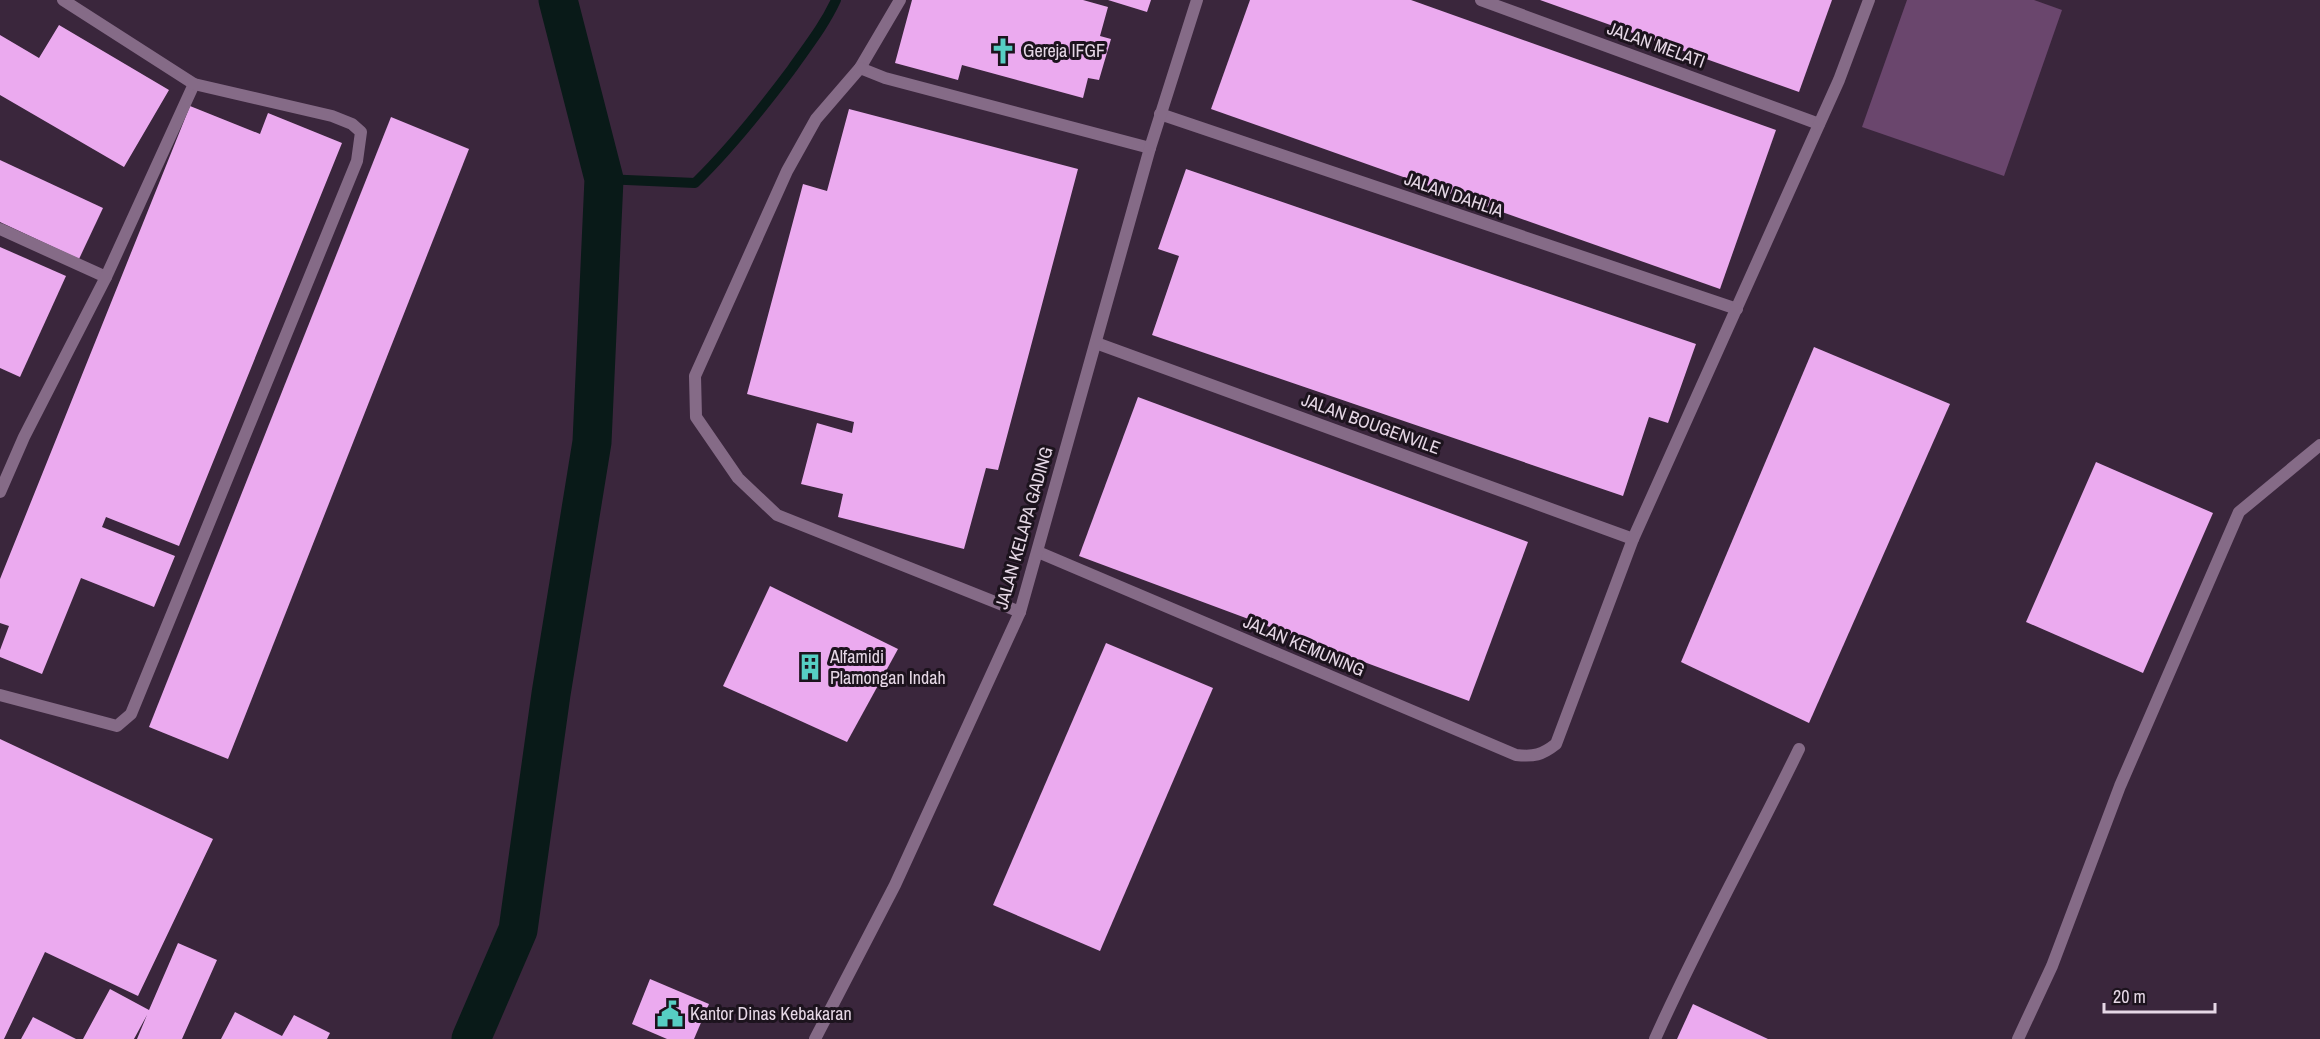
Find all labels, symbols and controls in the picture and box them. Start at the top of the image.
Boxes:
street label: JALAN MELATI [1604,15,1709,74]
church icon: Gereja IFGF [988,36,1018,66]
place label: Gereja IFGF [1023,38,1105,63]
street label: JALAN DAHLIA [1401,166,1507,223]
street label: JALAN BOUGENVILE [1298,387,1444,460]
street label: JALAN KELAPA GADING [988,444,1059,612]
street label: JALAN KEMUNING [1240,609,1369,682]
place label: Alfamidi Plamongan Indah [829,644,946,690]
building icon: Alfamidi Plamongan Indah [795,652,825,682]
scale bar [2104,976,2215,1014]
text: 20 m [2113,984,2146,1009]
public building icon: Kantor Dinas Kebakaran [655,999,685,1029]
place label: Kantor Dinas Kebakaran [690,1001,852,1026]

